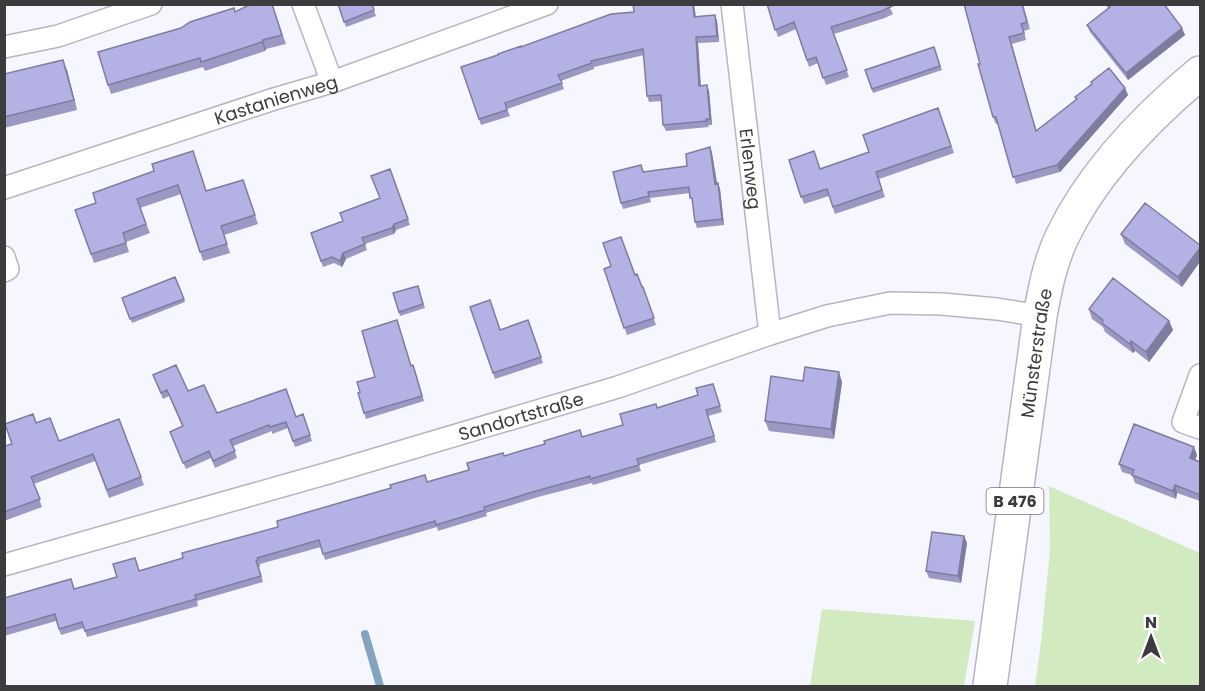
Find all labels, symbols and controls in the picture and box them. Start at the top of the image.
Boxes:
street label: Kastanienweg [211,69,341,130]
street label: Erlenweg [734,127,768,211]
street label: Münsterstraße [1014,286,1058,419]
street label: Sandortstraße [455,385,587,446]
road number: B 476 [986,488,1044,514]
north arrow [1121,607,1181,667]
text: N [1145,611,1157,634]

